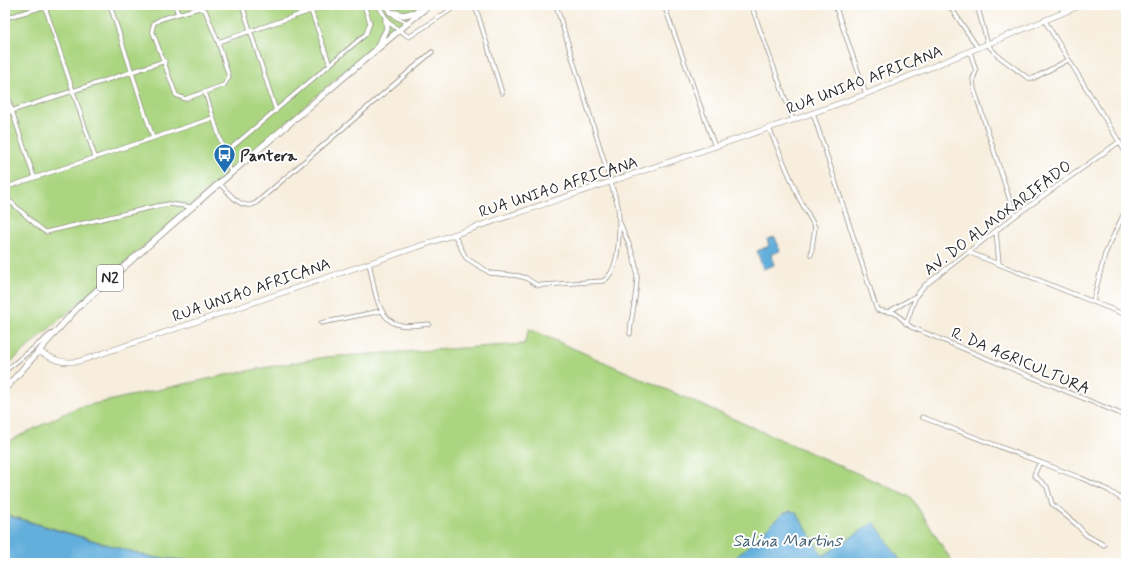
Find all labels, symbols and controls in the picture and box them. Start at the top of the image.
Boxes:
street label: RUA UNIAO AFRICANA [783,41,946,120]
bus stop icon: Pantera [211,142,237,175]
place label: Pantera [240,146,297,167]
street label: RUA UNIAO AFRICANA [476,152,641,223]
street label: AV. DO ALMOXARIFADO [920,156,1076,281]
street label: RUA UNIAO AFRICANA [170,253,333,327]
road number: N2 [97,265,123,291]
street label: R. DA AGRICULTURA [948,323,1093,400]
water label: Salina Martins [732,530,843,552]

